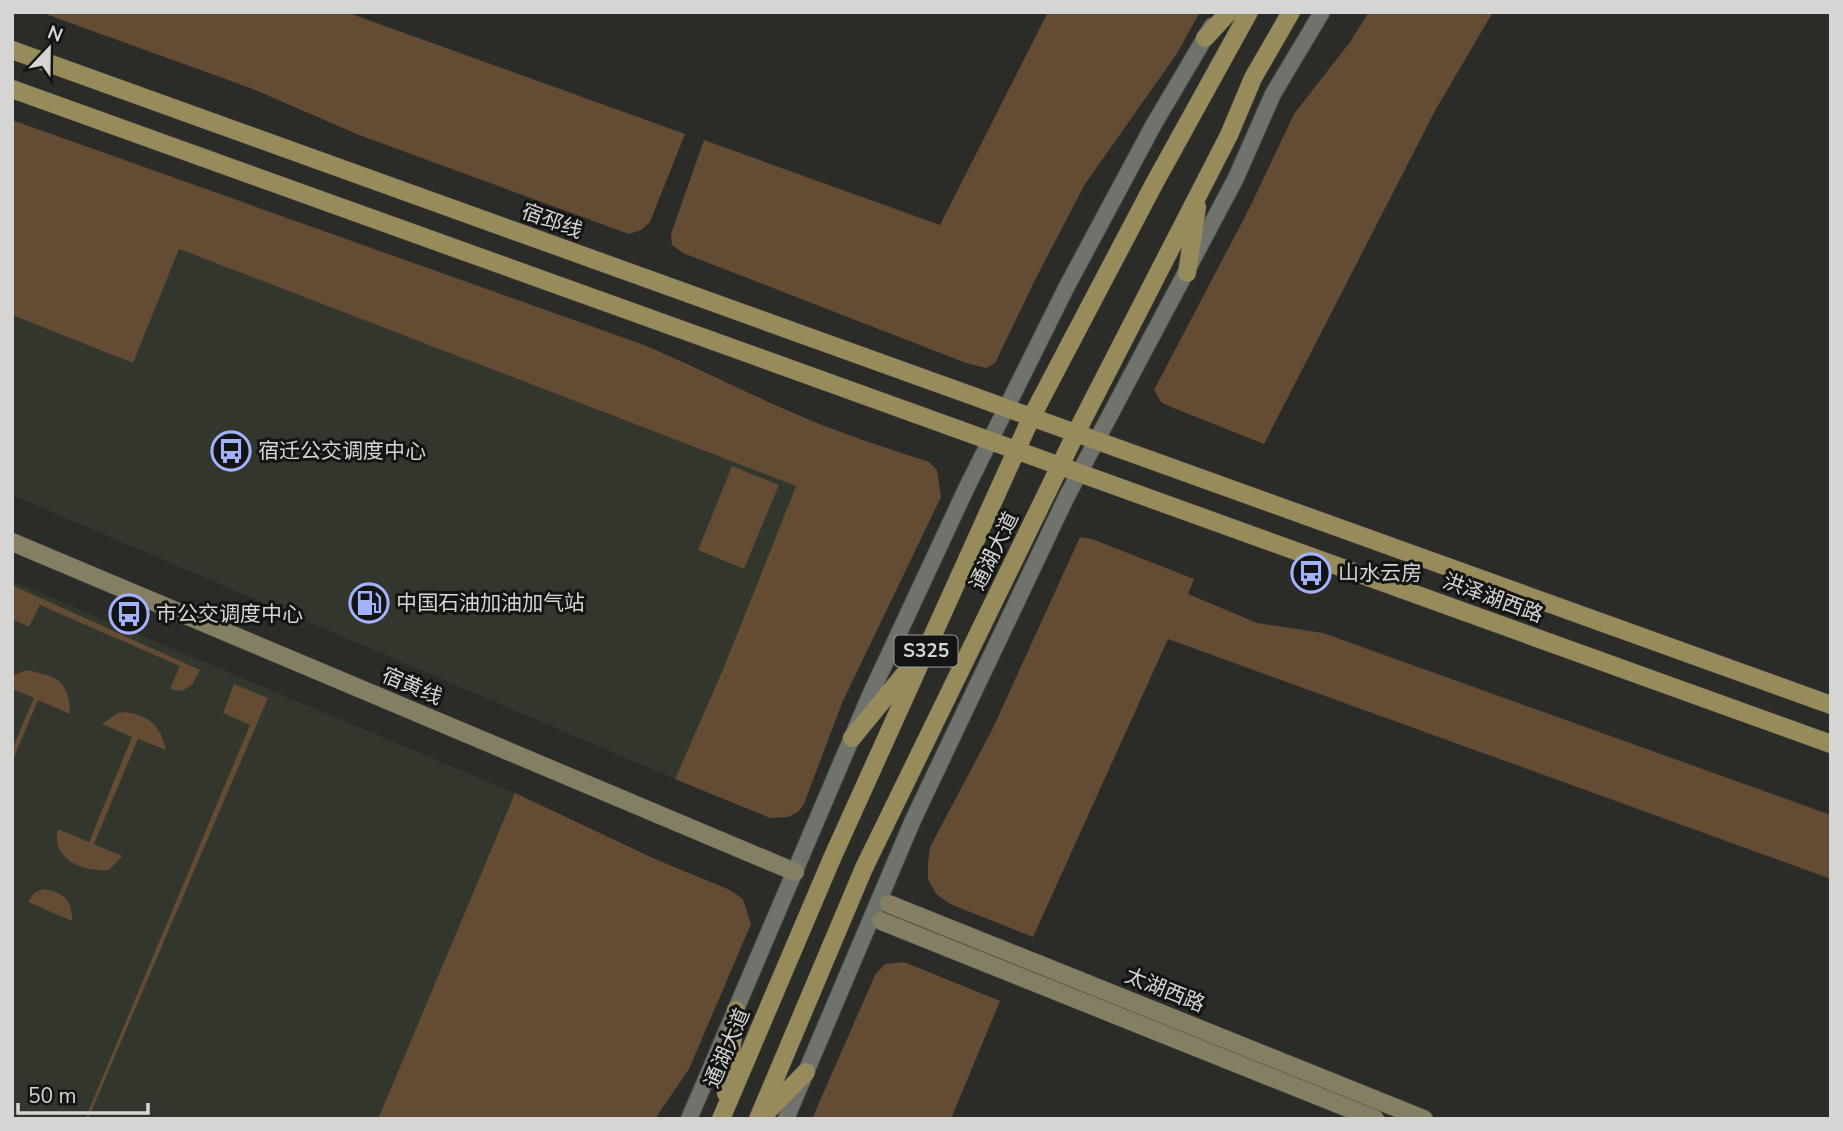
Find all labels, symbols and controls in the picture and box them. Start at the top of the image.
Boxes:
north arrow [14,14,84,84]
text: N [44,19,66,49]
street label: 宿邳线 [518,197,586,245]
bus stop icon: 宿迁公交调度中心 [210,430,252,472]
place label: 宿迁公交调度中心 [258,437,426,465]
street label: 通湖大道 [963,507,1025,595]
bus stop icon: 山水云房 [1290,552,1332,594]
place label: 山水云房 [1338,559,1422,587]
street label: 洪泽湖西路 [1439,567,1547,629]
fuel station icon: 中国石油加油加气站 [348,582,390,624]
place label: 中国石油加油加气站 [396,589,585,617]
bus stop icon: 市公交调度中心 [108,593,150,635]
place label: 市公交调度中心 [156,600,303,628]
road number: S325 [894,636,958,666]
street label: 宿黄线 [378,661,446,711]
street label: 太湖西路 [1121,961,1209,1019]
street label: 通湖大道 [698,1004,756,1092]
scale bar [18,1072,147,1116]
text: 50 m [28,1082,77,1110]

